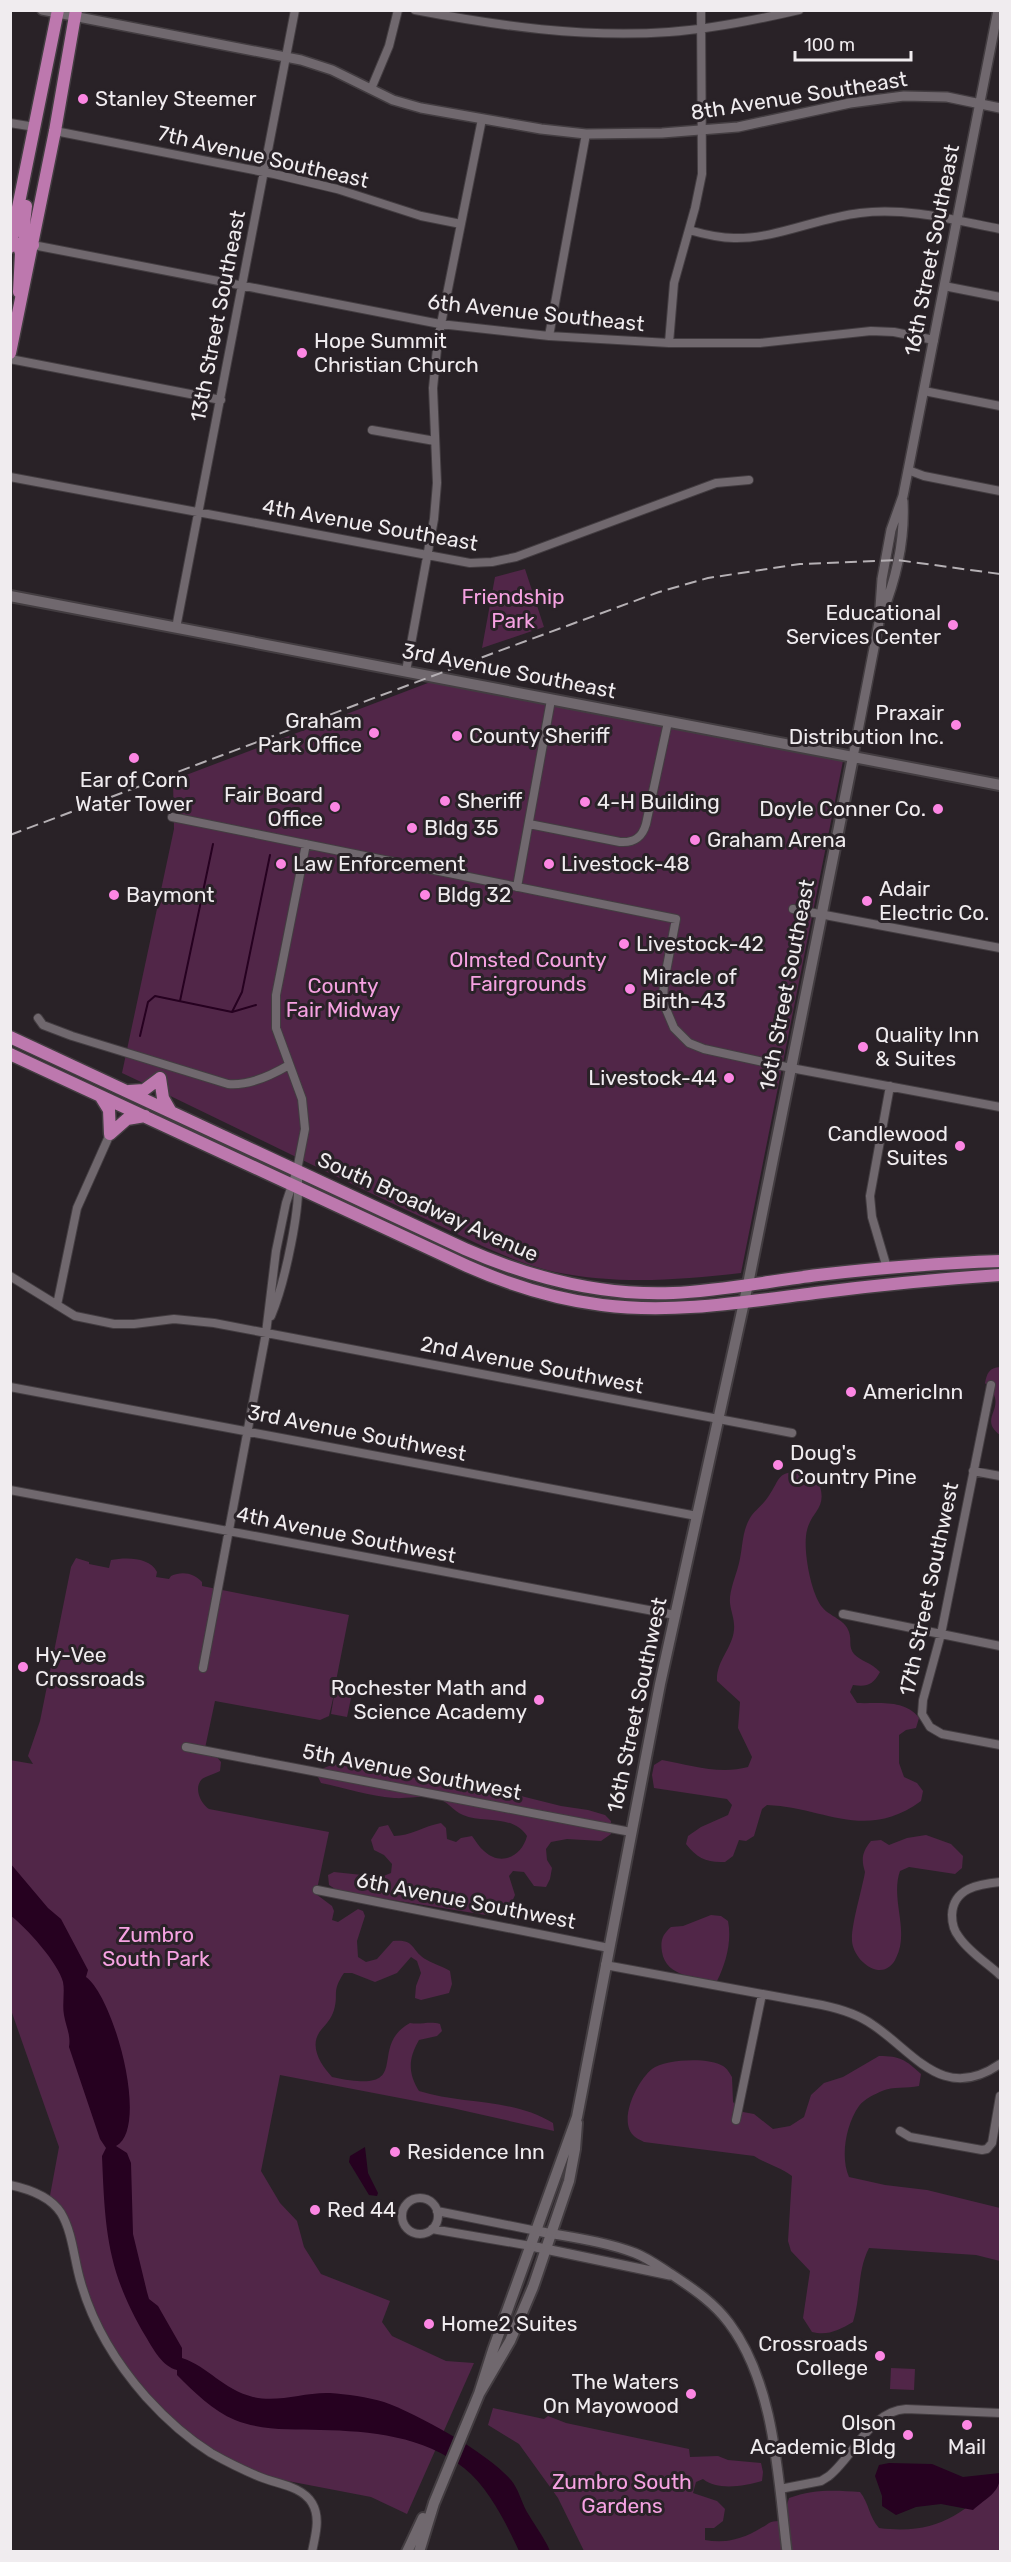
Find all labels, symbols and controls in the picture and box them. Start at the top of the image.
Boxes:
scale bar [795,24,910,62]
text: 100 m [804,34,855,56]
street label: 8th Avenue Southeast [689,66,909,125]
place label: Stanley Steemer [95,86,256,111]
marker: Stanley Steemer [76,92,90,106]
street label: 7th Avenue Southeast [155,120,371,193]
street label: 16th Street Southeast [899,142,964,358]
street label: 13th Street Southeast [185,208,250,424]
street label: 6th Avenue Southeast [426,289,646,336]
place label: Hope Summit Christian Church [314,328,479,377]
marker: Hope Summit Christian Church [295,346,309,360]
street label: 4th Avenue Southeast [260,493,480,556]
park label: Friendship Park [461,584,565,633]
place label: Educational Services Center [786,600,941,649]
marker: Educational Services Center [946,618,960,632]
street label: 3rd Avenue Southeast [400,638,618,704]
place label: Praxair Distribution Inc. [789,700,944,749]
place label: Graham Park Office [258,708,362,757]
marker: Praxair Distribution Inc. [949,718,963,732]
place label: County Sheriff [469,723,610,748]
marker: Graham Park Office [367,726,381,740]
marker: County Sheriff [450,729,464,743]
marker: Ear of Corn Water Tower [127,751,141,765]
place label: Ear of Corn Water Tower [75,767,193,816]
place label: Fair Board Office [224,782,323,831]
place label: Sheriff [457,788,523,813]
place label: 4-H Building [597,789,720,814]
marker: Sheriff [438,794,452,808]
marker: 4-H Building [578,795,592,809]
place label: Doyle Conner Co. [759,796,926,821]
marker: Fair Board Office [328,800,342,814]
marker: Doyle Conner Co. [931,802,945,816]
place label: Bldg 35 [424,815,498,840]
marker: Bldg 35 [405,821,419,835]
place label: Graham Arena [707,827,846,852]
marker: Graham Arena [688,833,702,847]
place label: Law Enforcement [293,851,465,876]
place label: Livestock-48 [561,851,690,876]
marker: Law Enforcement [274,857,288,871]
marker: Livestock-48 [542,857,556,871]
place label: Adair Electric Co. [879,876,989,925]
street label: 16th Street Southeast [754,877,819,1093]
place label: Baymont [126,882,214,907]
place label: Bldg 32 [437,882,511,907]
marker: Baymont [107,888,121,902]
marker: Bldg 32 [418,888,432,902]
marker: Adair Electric Co. [860,894,874,908]
place label: Livestock-42 [636,931,764,956]
marker: Livestock-42 [617,937,631,951]
park label: Olmsted County Fairgrounds [449,947,607,996]
place label: Miracle of Birth-43 [642,964,737,1013]
park label: County Fair Midway [286,973,401,1022]
marker: Miracle of Birth-43 [623,982,637,996]
place label: Quality Inn & Suites [875,1022,979,1071]
marker: Quality Inn & Suites [856,1040,870,1054]
place label: Livestock-44 [588,1065,717,1090]
marker: Livestock-44 [722,1071,736,1085]
place label: Candlewood Suites [827,1121,948,1170]
marker: Candlewood Suites [953,1139,967,1153]
street label: South Broadway Avenue [314,1147,542,1267]
street label: 2nd Avenue Southwest [418,1331,646,1398]
place label: AmericInn [863,1379,963,1404]
marker: AmericInn [844,1385,858,1399]
street label: 3rd Avenue Southwest [246,1399,468,1466]
place label: Doug's Country Pine [790,1440,917,1489]
marker: Doug's Country Pine [771,1458,785,1472]
street label: 17th Street Southwest [894,1480,963,1698]
street label: 4th Avenue Southwest [234,1501,458,1568]
street label: 16th Street Southwest [601,1595,672,1815]
place label: Hy-Vee Crossroads [35,1642,145,1691]
marker: Hy-Vee Crossroads [16,1660,30,1674]
place label: Rochester Math and Science Academy [331,1675,527,1724]
marker: Rochester Math and Science Academy [532,1693,546,1707]
street label: 5th Avenue Southwest [300,1738,524,1805]
street label: 6th Avenue Southwest [354,1867,578,1934]
park label: Zumbro South Park [102,1922,210,1971]
place label: Residence Inn [407,2139,545,2164]
marker: Residence Inn [388,2145,402,2159]
place label: Red 44 [327,2197,396,2222]
marker: Red 44 [308,2203,322,2217]
place label: Home2 Suites [441,2311,577,2336]
marker: Home2 Suites [422,2317,436,2331]
place label: Crossroads College [758,2331,868,2380]
marker: Crossroads College [873,2349,887,2363]
place label: The Waters On Mayowood [543,2369,679,2418]
marker: The Waters On Mayowood [684,2387,698,2401]
place label: Olson Academic Bldg [750,2410,896,2459]
marker: Mail [960,2418,974,2432]
marker: Olson Academic Bldg [901,2428,915,2442]
place label: Mail [948,2434,986,2459]
park label: Zumbro South Gardens [552,2469,692,2518]

